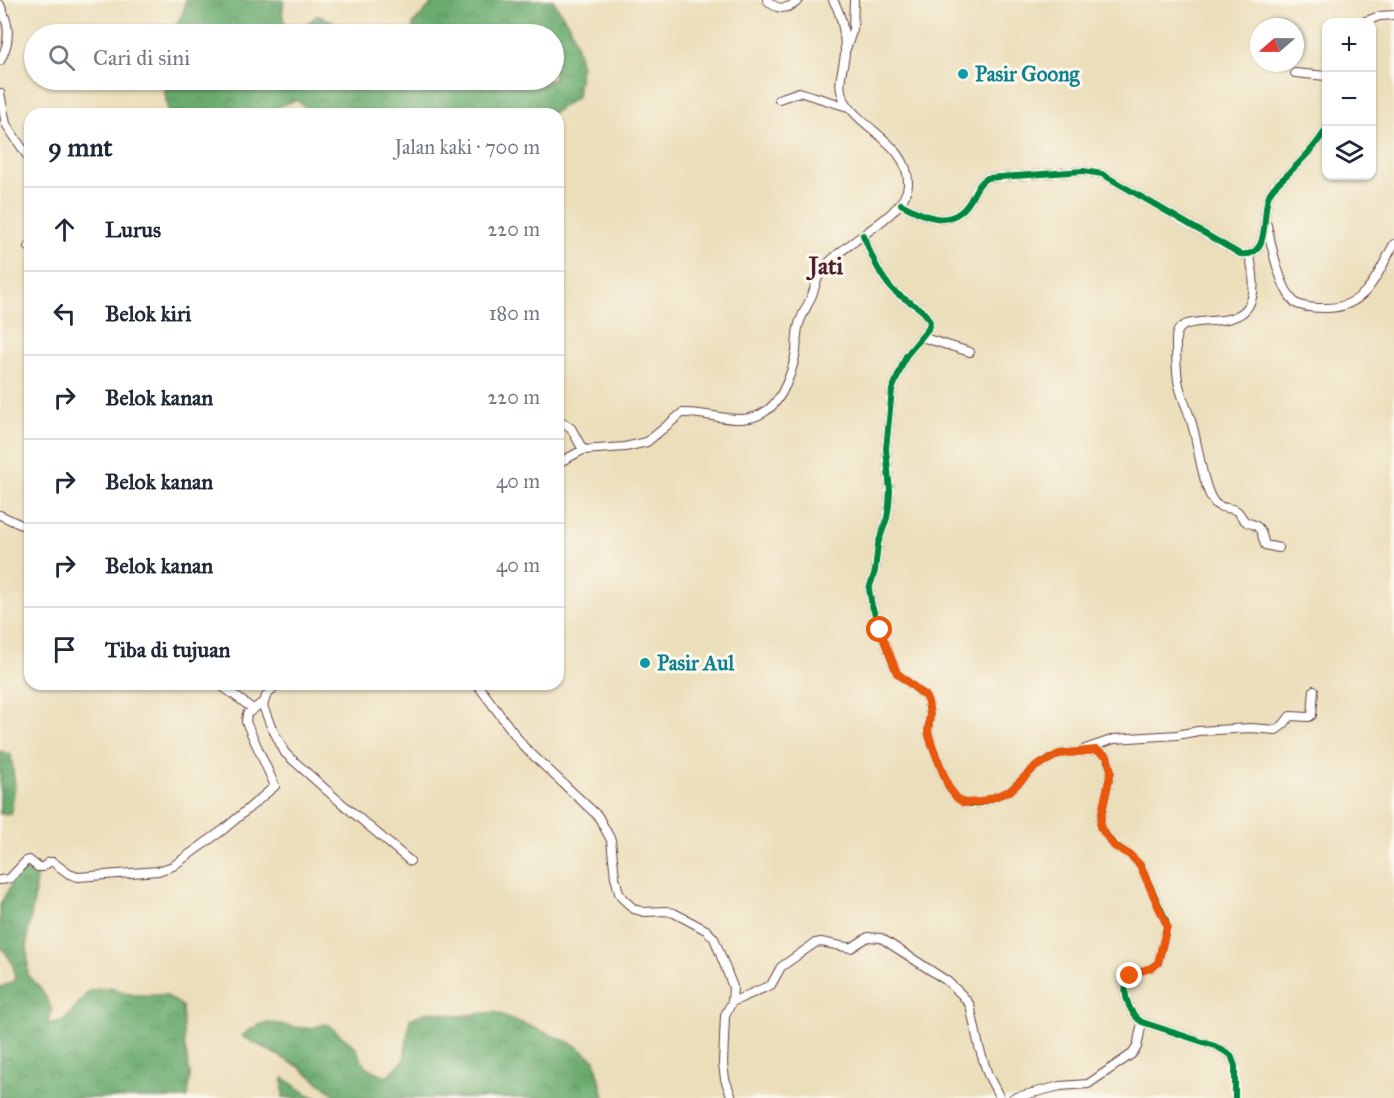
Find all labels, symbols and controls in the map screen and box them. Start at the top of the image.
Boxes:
north arrow [1250,18,1304,72]
map controls [1322,18,1376,180]
button: + [1322,18,1376,72]
search box [24,24,564,90]
icon: search [45,41,78,74]
text: Cari di sini [93,44,190,71]
place label: Pasir Goong [975,61,1081,87]
marker: Pasir Goong [956,67,970,81]
button: − [1322,72,1376,126]
button: layers [1322,126,1376,180]
text: 9 mnt [48,131,113,163]
text: Jalan kaki · 700 m [394,135,540,159]
icon: ahead [48,213,81,246]
text: Lurus [105,216,161,243]
text: 220 m [488,217,540,241]
district label: Jati [806,251,844,281]
icon: left [48,297,81,330]
text: Belok kiri [105,300,191,327]
text: 180 m [489,301,540,325]
icon: right [48,381,81,414]
text: Belok kanan [105,384,213,411]
text: 220 m [488,385,540,409]
icon: right [48,465,81,498]
text: Belok kanan [105,468,213,495]
text: 40 m [496,469,540,493]
icon: right [48,549,81,582]
text: Belok kanan [105,552,213,579]
text: 40 m [496,553,540,577]
route start [866,616,892,642]
icon: arrive [48,633,81,666]
text: Tiba di tujuan [105,636,230,663]
place label: Pasir Aul [657,650,735,676]
marker: Pasir Aul [638,656,652,670]
route end [1116,962,1142,988]

